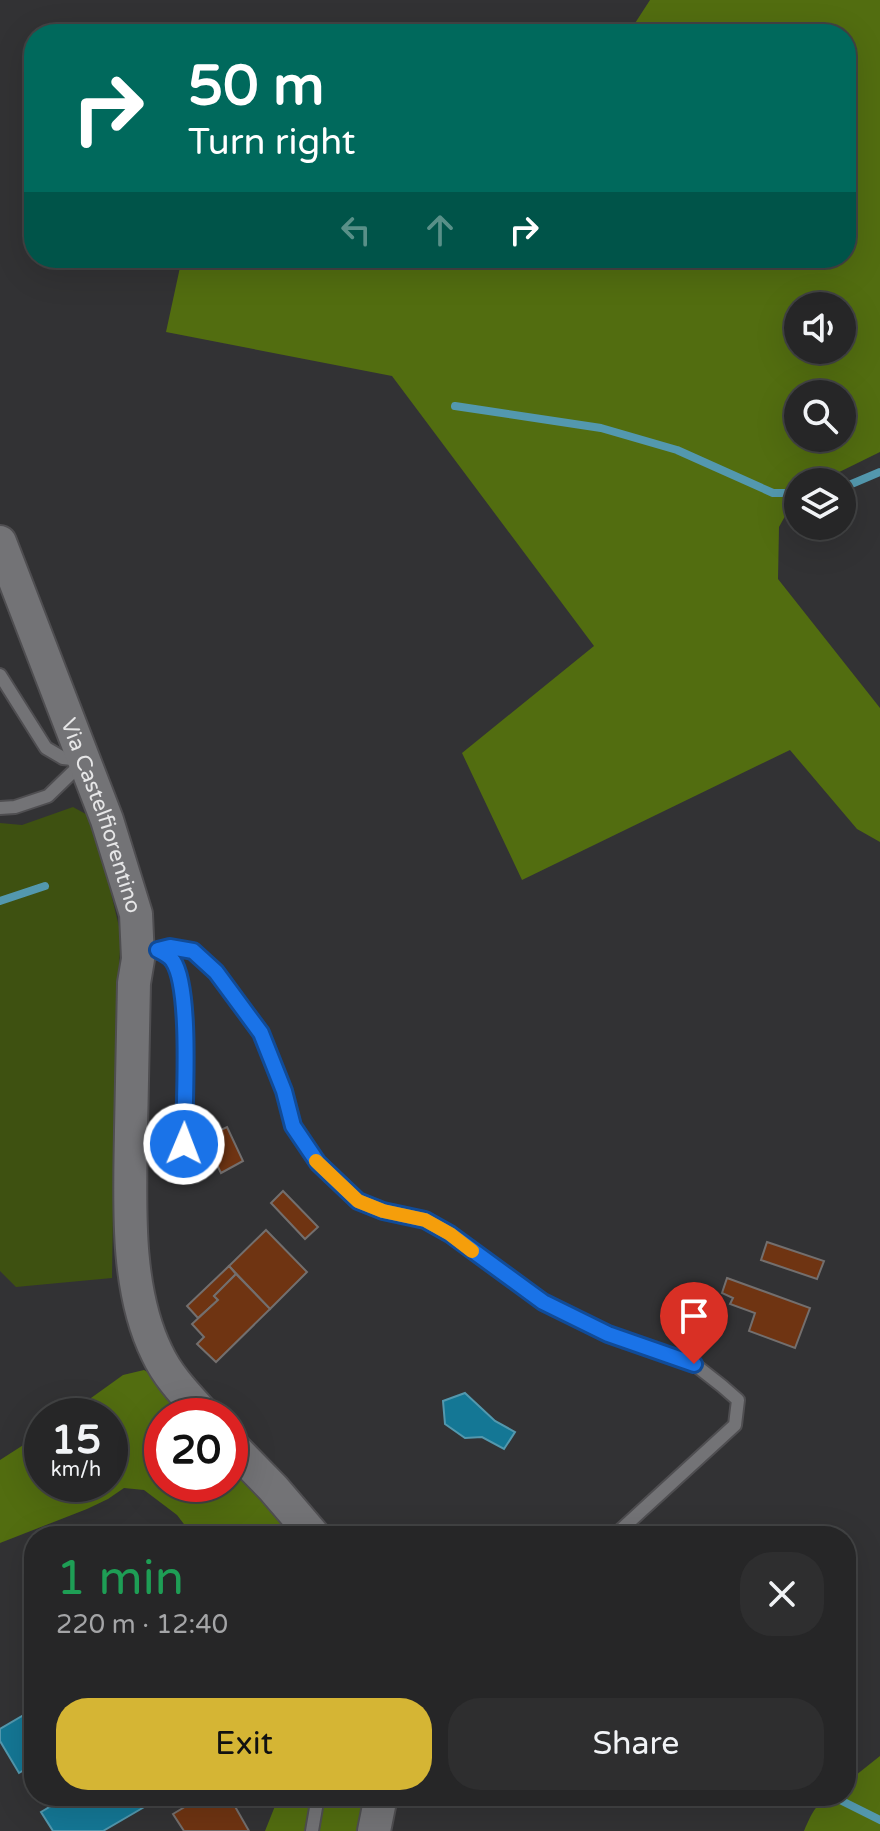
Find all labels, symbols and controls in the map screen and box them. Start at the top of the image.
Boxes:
text: 50 m [188,53,324,120]
icon: right [56,56,160,160]
text: Turn right [188,121,355,164]
icon: left [334,208,378,252]
icon: ahead [418,208,462,252]
icon: right [502,208,546,252]
map controls [784,292,856,540]
button: sound [784,292,856,364]
button: search [784,380,856,452]
button: layers [784,468,856,540]
street label: Via Castelfiorentino [55,715,147,916]
position arrow [142,1102,226,1186]
pin [660,1282,728,1364]
icon: arrive [672,1294,716,1338]
speed limit sign: 20 [144,1398,248,1502]
text: 15 [51,1416,101,1464]
text: km/h [51,1458,101,1482]
text: 1 min [56,1550,184,1608]
button: close [740,1552,824,1636]
text: 220 m · 12:40 [56,1609,228,1640]
button: Exit [56,1698,432,1790]
button: Share [448,1698,824,1790]

